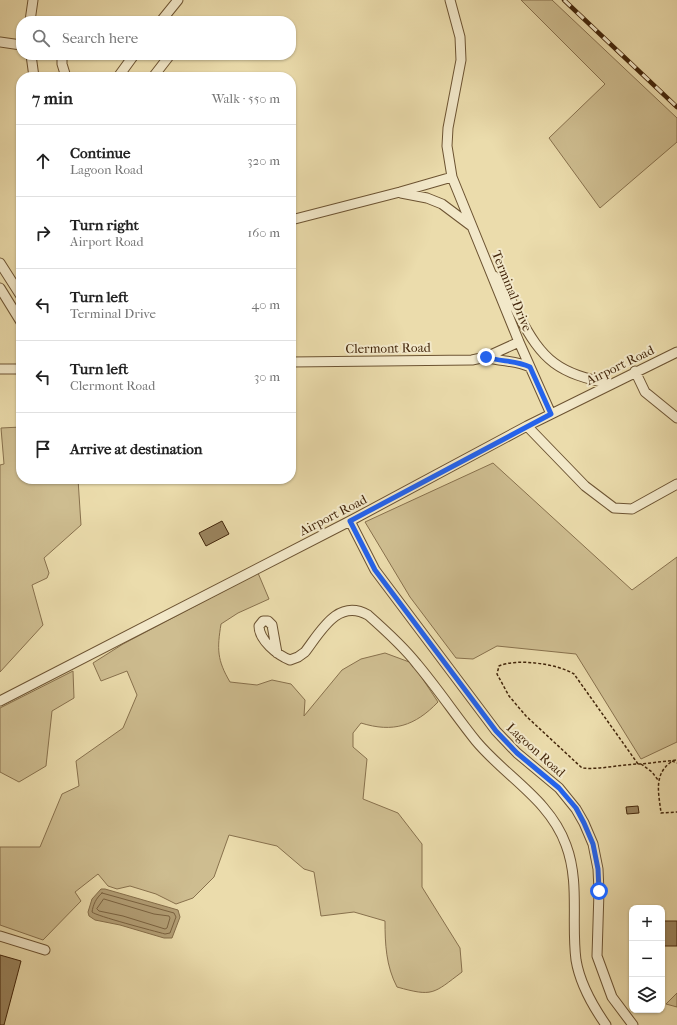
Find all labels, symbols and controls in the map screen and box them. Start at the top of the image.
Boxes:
search box [16,16,296,60]
icon: search [30,27,52,49]
text: Search here [62,29,138,47]
text: 7 min [32,88,73,108]
text: Walk · 550 m [212,91,280,106]
text: Continue [70,144,130,162]
icon: ahead [32,150,54,172]
text: 320 m [247,153,280,168]
text: Lagoon Road [70,162,143,177]
text: Turn right [70,216,139,234]
icon: right [32,222,54,244]
text: 160 m [248,225,280,240]
text: Airport Road [70,234,144,249]
street label: Terminal Drive [489,248,535,334]
text: Turn left [70,288,128,306]
icon: left [32,294,54,316]
text: 40 m [252,297,280,312]
text: Terminal Drive [70,306,156,321]
street label: Clermont Road [345,340,432,356]
street label: Airport Road [583,342,657,388]
route end [477,348,495,366]
text: Turn left [70,360,128,378]
icon: left [32,366,54,388]
text: 30 m [254,369,280,384]
text: Clermont Road [70,378,155,393]
icon: arrive [32,438,54,460]
text: Arrive at destination [70,440,202,458]
street label: Airport Road [296,491,370,539]
street label: Lagoon Road [504,720,569,781]
route start [590,882,608,900]
map controls [629,905,665,1013]
button: + [629,905,665,941]
button: − [629,941,665,977]
button: layers [629,977,665,1013]

